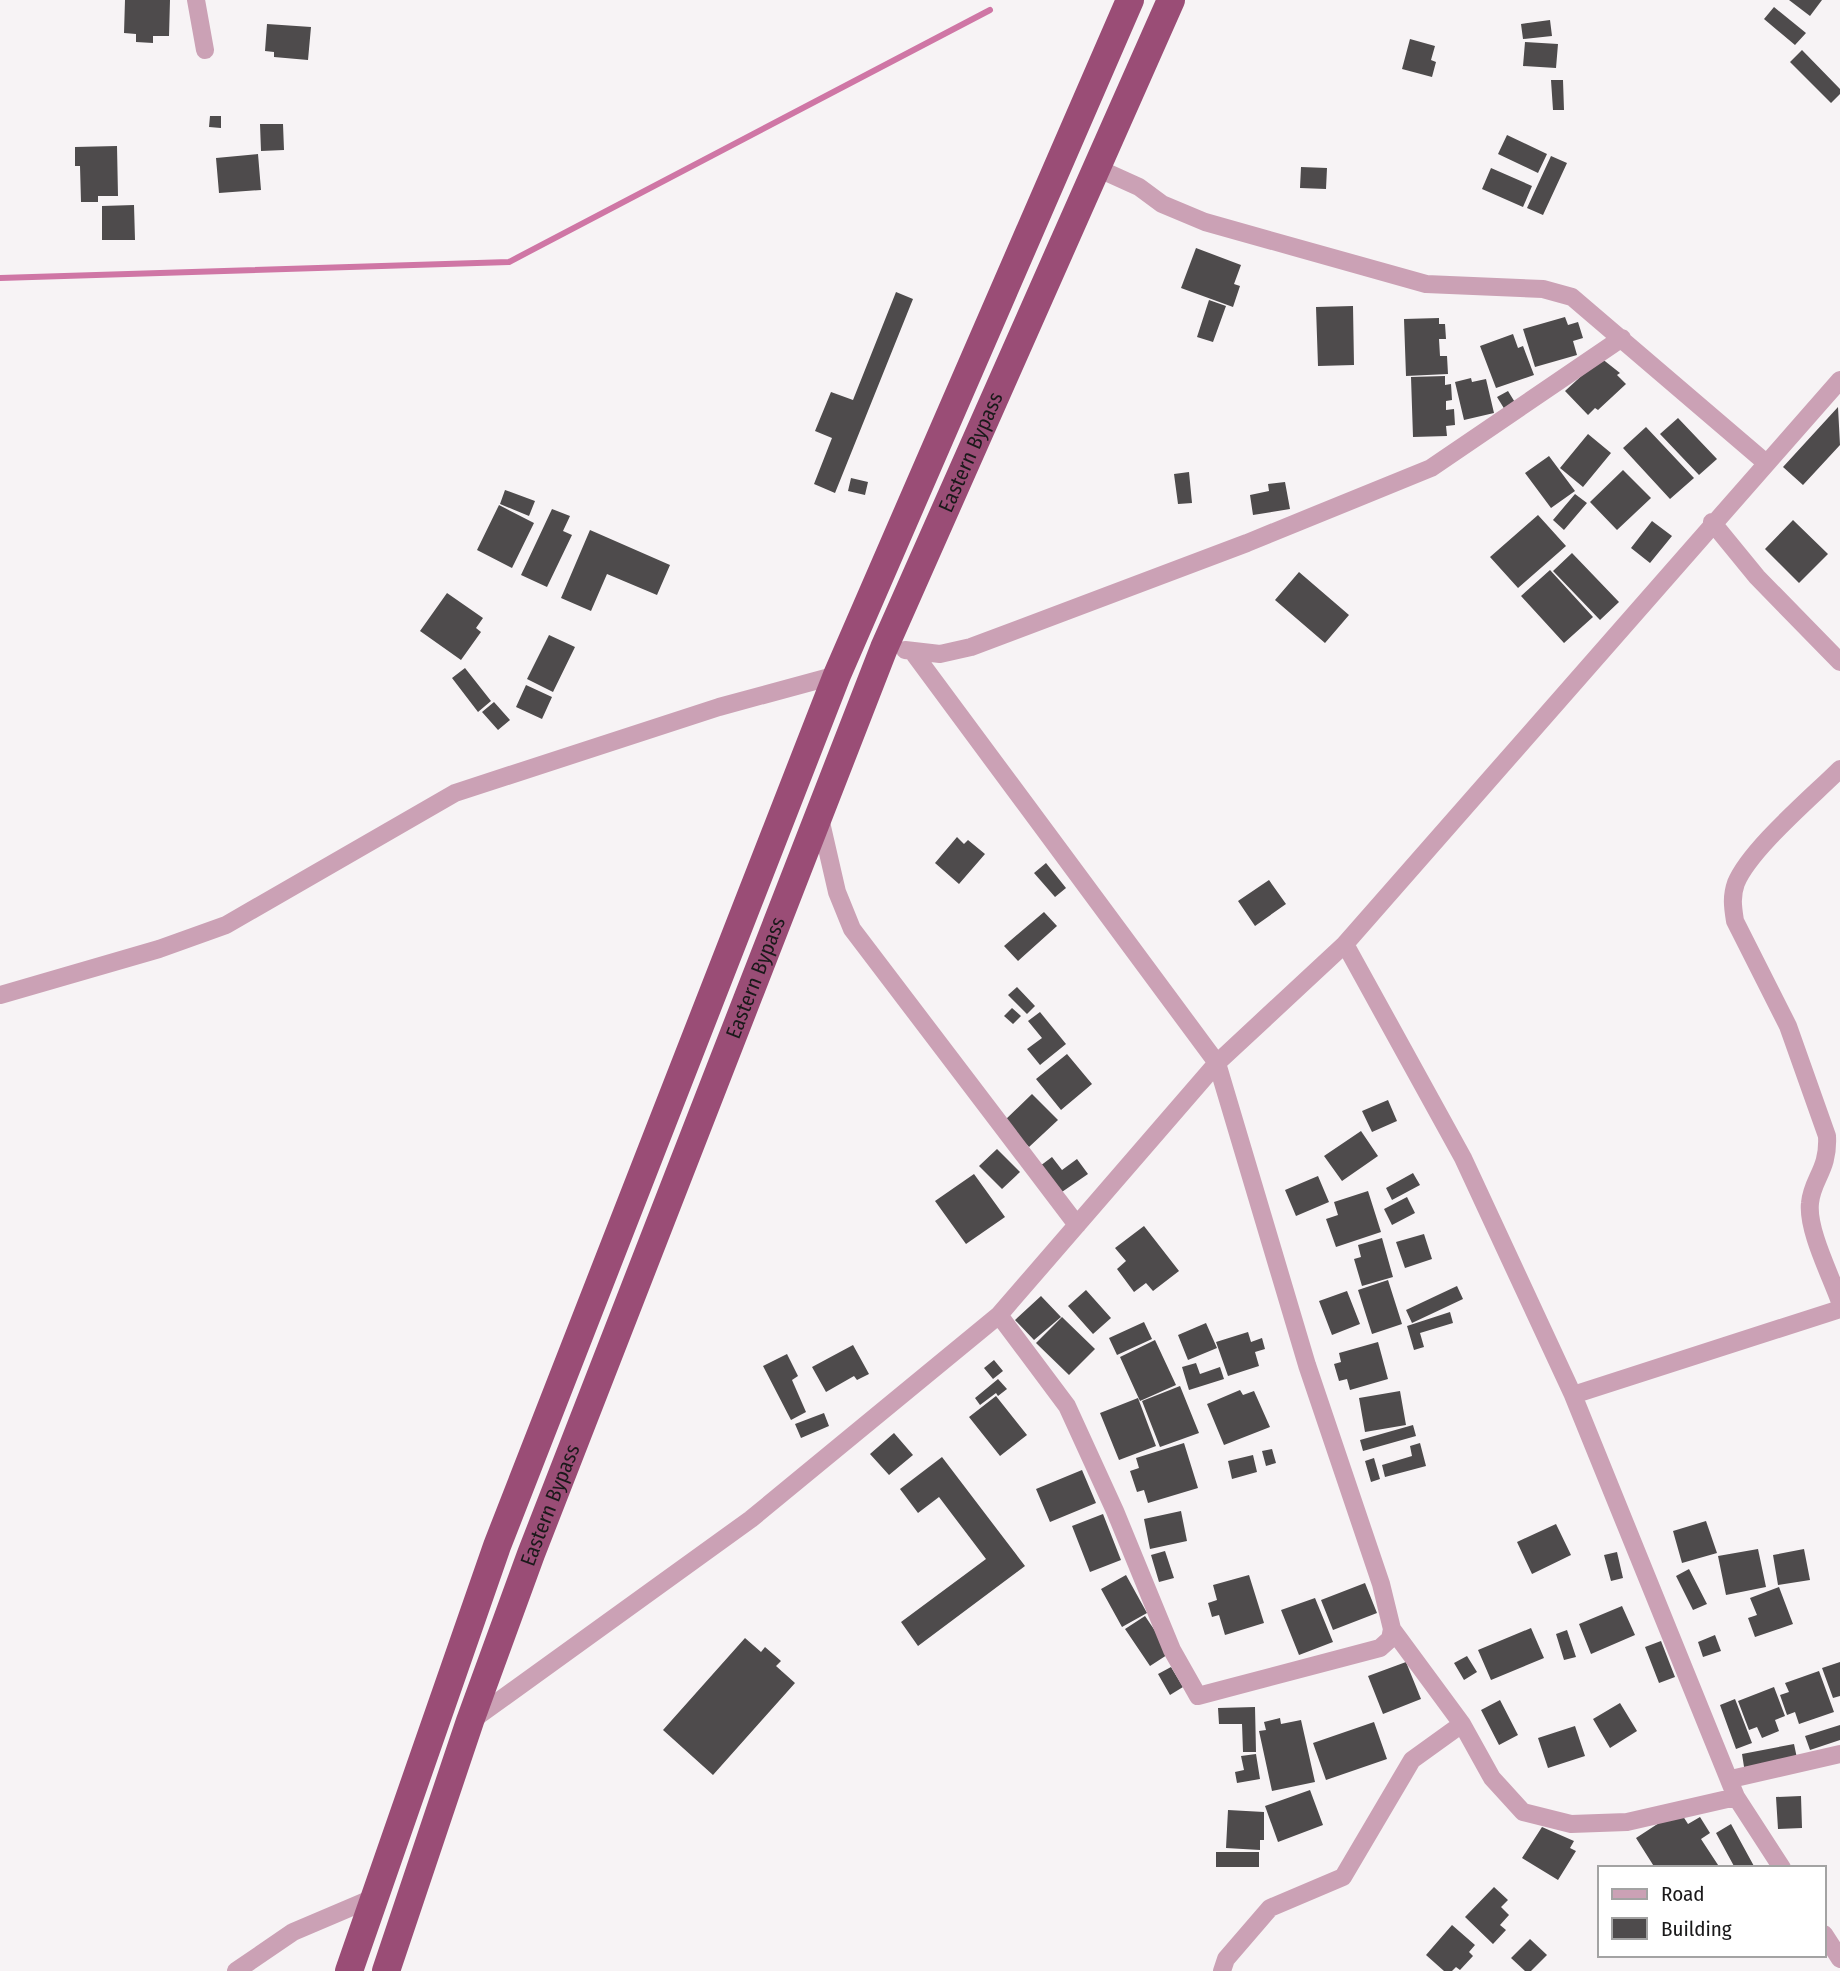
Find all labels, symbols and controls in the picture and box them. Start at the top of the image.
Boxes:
street label: Eastern Bypass [933,388,1009,516]
street label: Eastern Bypass [720,913,791,1042]
street label: Eastern Bypass [515,1440,586,1570]
legend [1598,1866,1826,1957]
text: Road [1661,1881,1705,1907]
text: Building [1661,1916,1732,1942]

